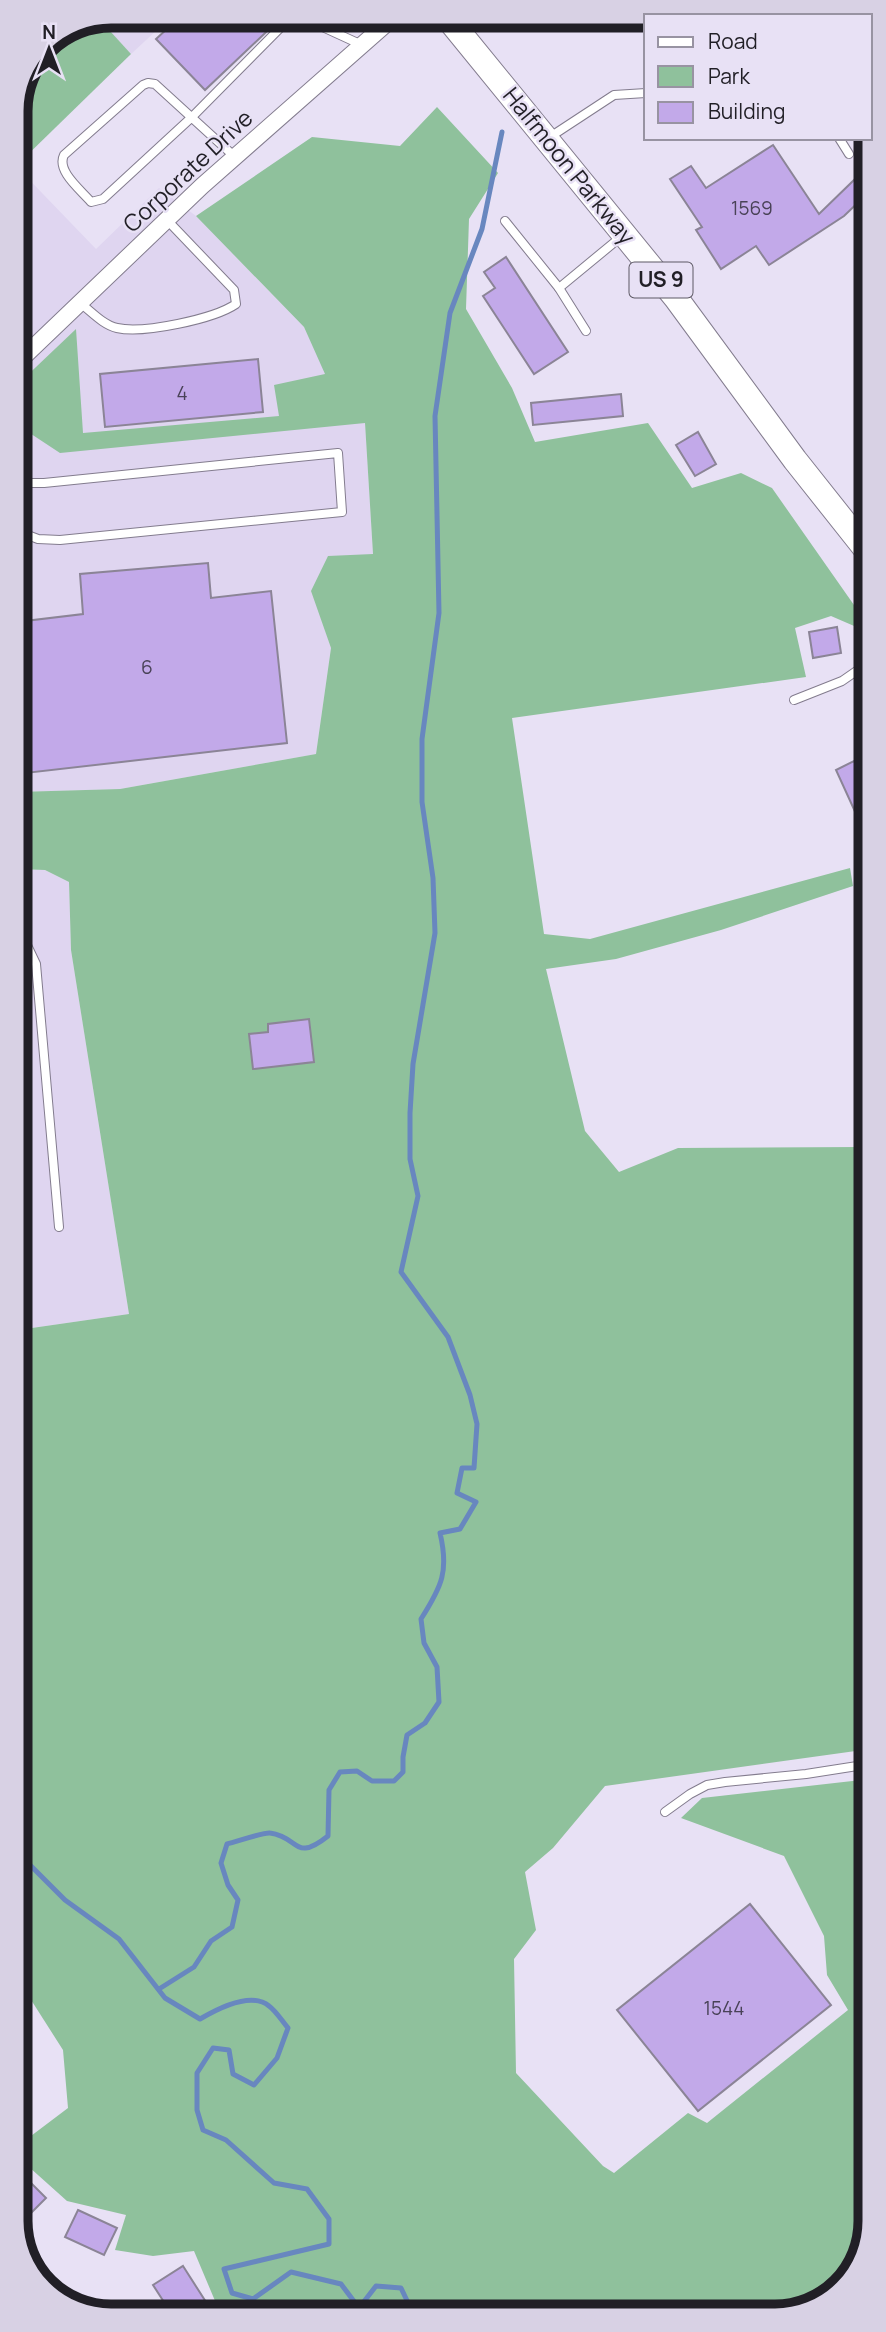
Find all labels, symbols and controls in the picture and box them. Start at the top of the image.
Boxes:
north arrow [14,14,84,84]
legend [644,14,872,140]
text: N [42,19,56,45]
text: Road [708,27,758,55]
text: Park [708,62,750,90]
street label: Halfmoon Parkway [496,80,643,251]
text: Building [708,97,785,125]
street label: Corporate Drive [115,102,259,239]
house number: 1569 [731,195,773,221]
road number: US 9 [630,262,692,298]
house number: 4 [176,380,188,406]
house number: 6 [141,654,153,680]
house number: 1544 [704,1995,744,2021]

